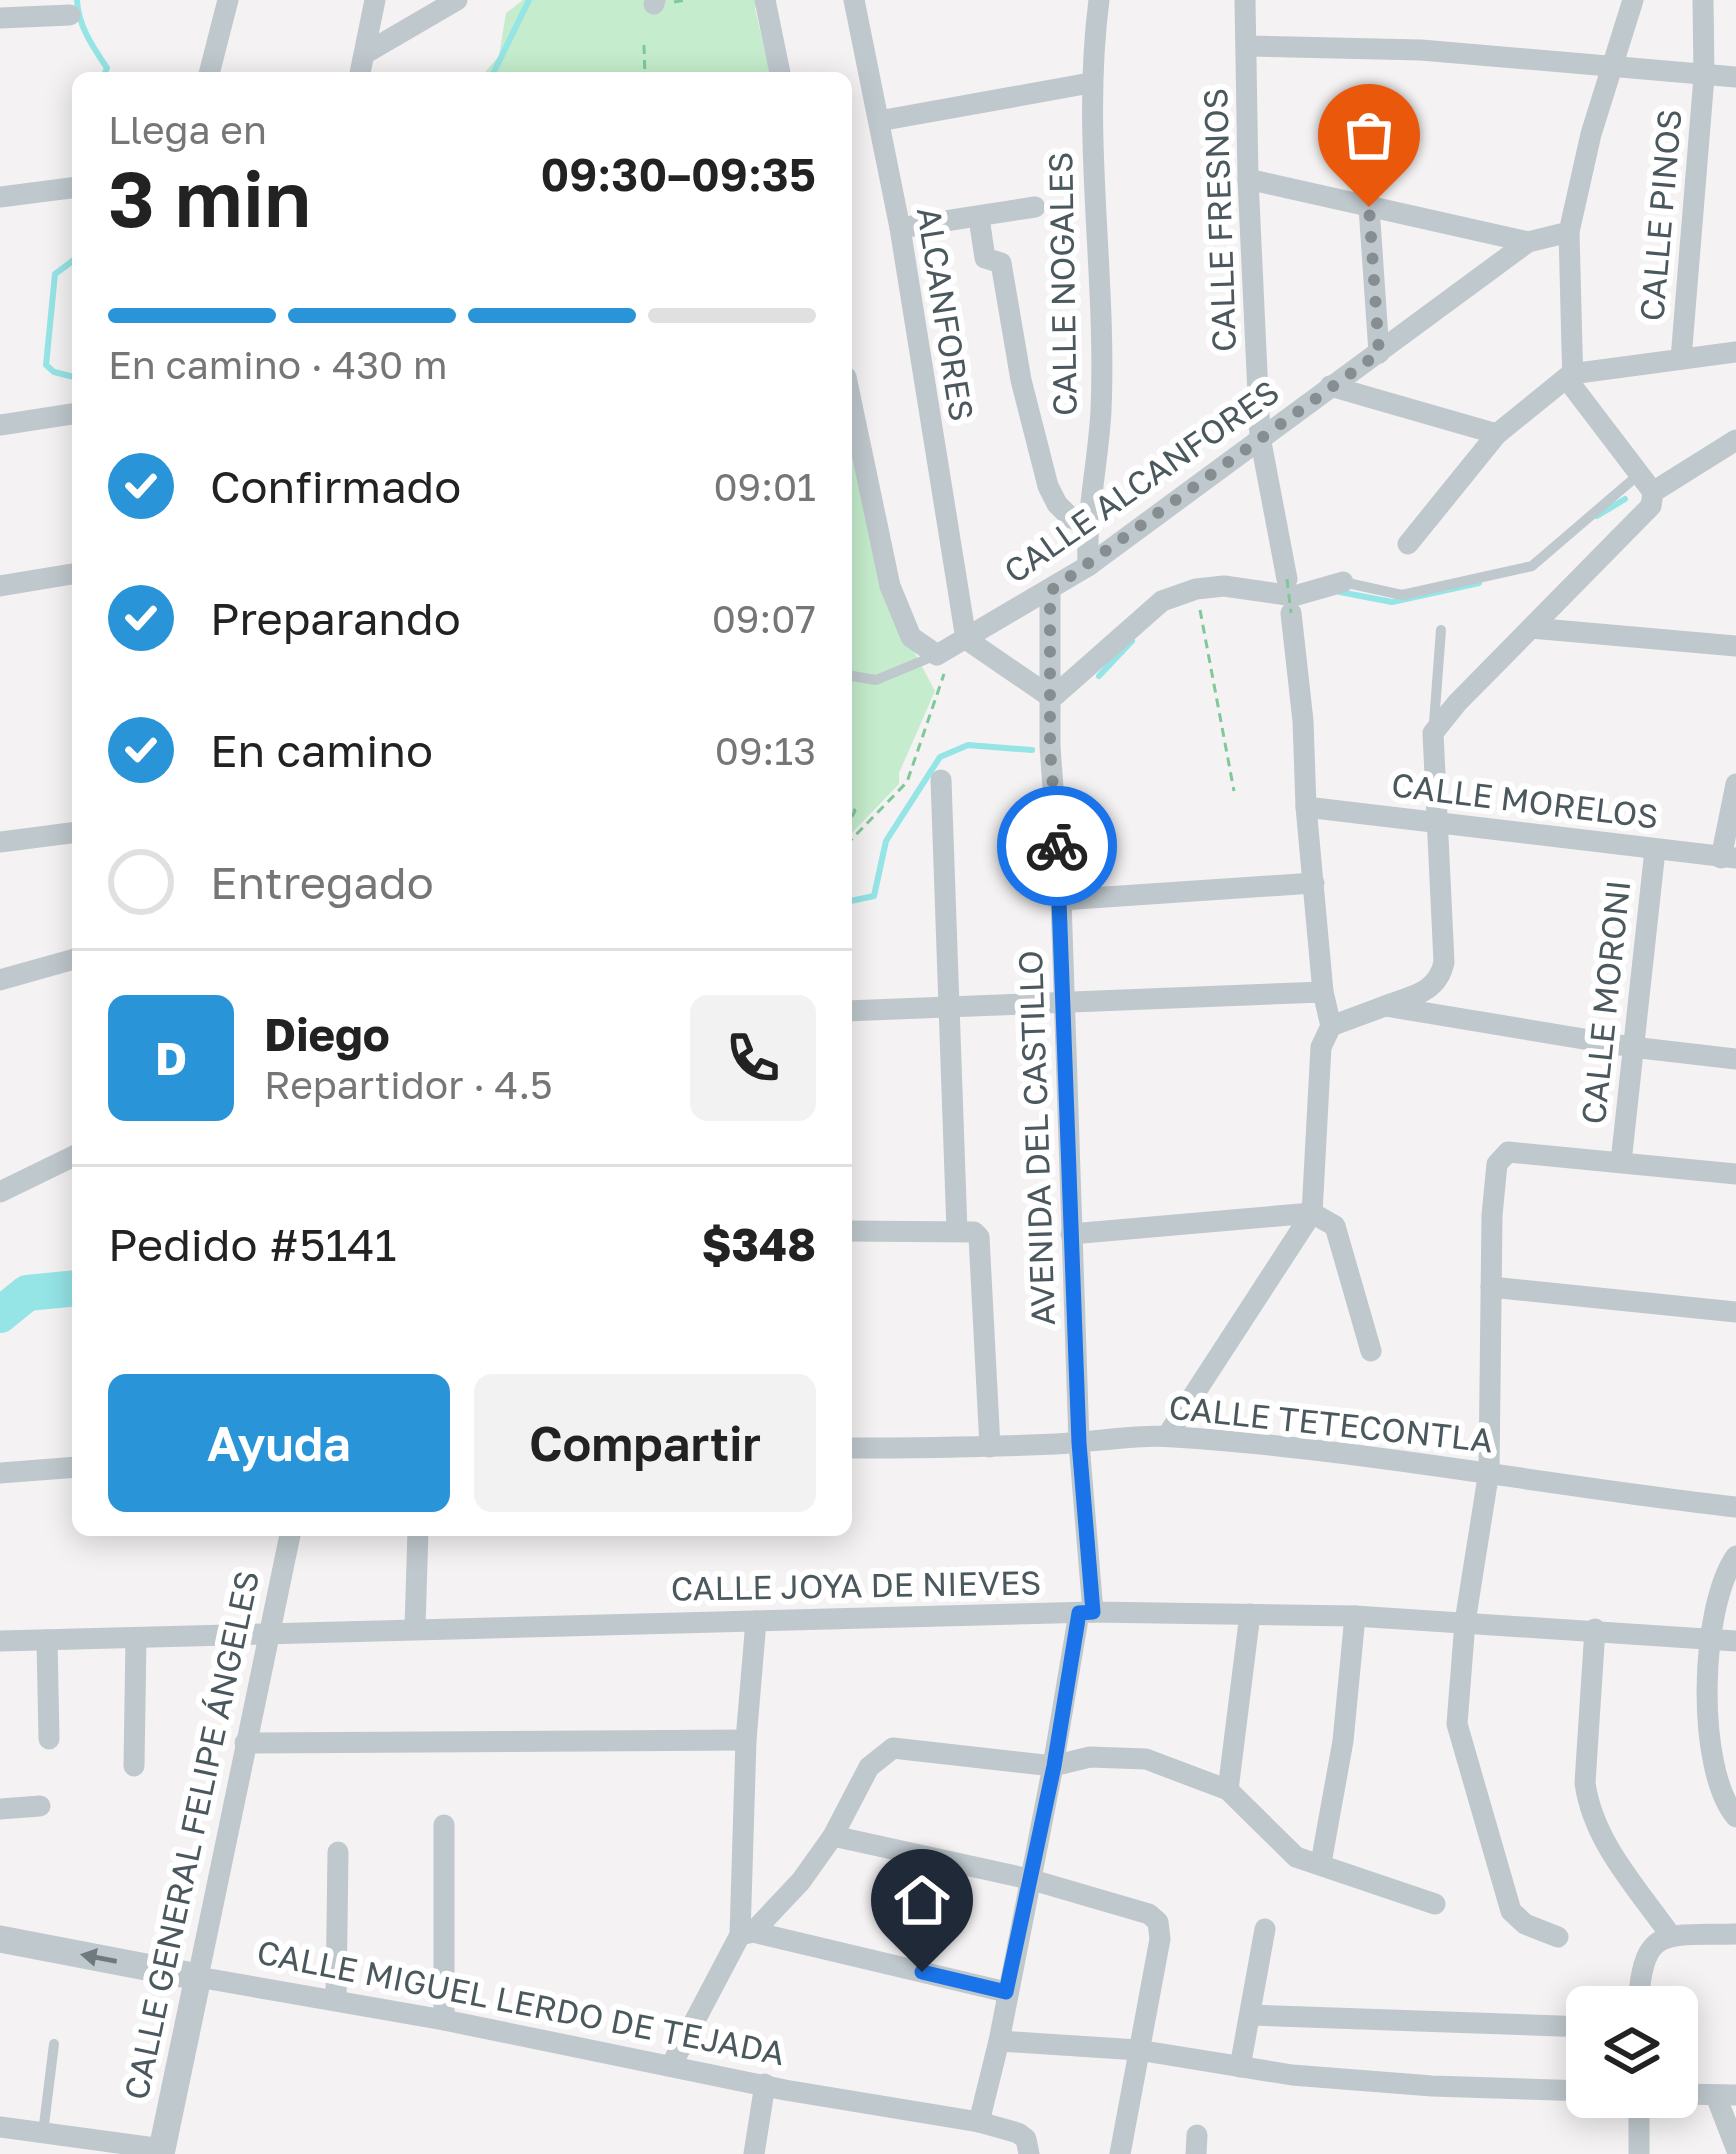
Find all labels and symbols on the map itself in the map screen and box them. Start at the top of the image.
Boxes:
pin [1318,84,1420,207]
street label: CALLE FRESNOS [1195,87,1243,353]
street label: CALLE PINOS [1631,107,1689,323]
street label: CALLE NOGALES [1040,152,1084,416]
street label: ALCANFORES [910,204,982,424]
street label: CALLE ALCANFORES [996,372,1286,590]
street label: CALLE MORELOS [1389,764,1661,836]
courier [997,786,1117,906]
street label: CALLE MORONI [1573,878,1637,1126]
street label: AVENIDA DEL CASTILLO [1010,950,1062,1326]
street label: CALLE TETECONTLA [1167,1387,1495,1459]
street label: CALLE JOYA DE NIEVES [670,1562,1042,1608]
street label: CALLE GENERAL FELIPE ÁNGELES [116,1567,266,2103]
pin [871,1849,973,1972]
street label: CALLE MIGUEL LERDO DE TEJADA [254,1932,788,2072]
one-way arrow [79,1948,117,1967]

